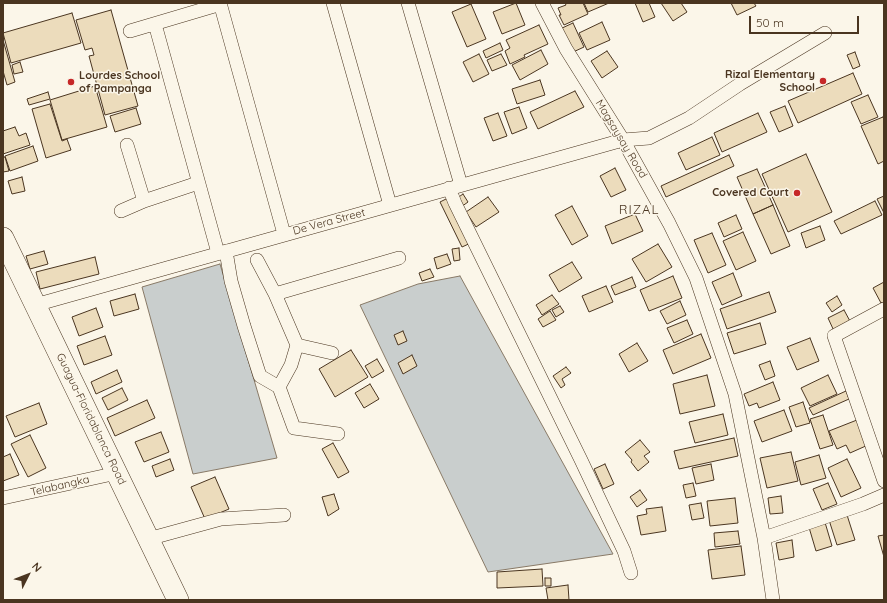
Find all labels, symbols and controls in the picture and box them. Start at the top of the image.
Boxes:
scale bar [751,8,861,34]
text: 50 m [756,15,784,30]
place label: Rizal Elementary School [725,68,815,94]
place label: Lourdes School of Pampanga [79,69,160,95]
marker: Rizal Elementary School [818,76,828,86]
marker: Lourdes School of Pampanga [66,77,76,87]
street label: Magsaysay Road [592,97,650,181]
place label: Covered Court [712,186,789,200]
marker: Covered Court [792,188,802,198]
district label: RIZAL [619,202,659,218]
street label: De Vera Street [291,206,367,238]
street label: Guagua-Floridablanca Road [53,351,129,487]
street label: Telabangka [29,473,91,499]
north arrow [8,555,48,595]
text: N [29,559,45,575]

